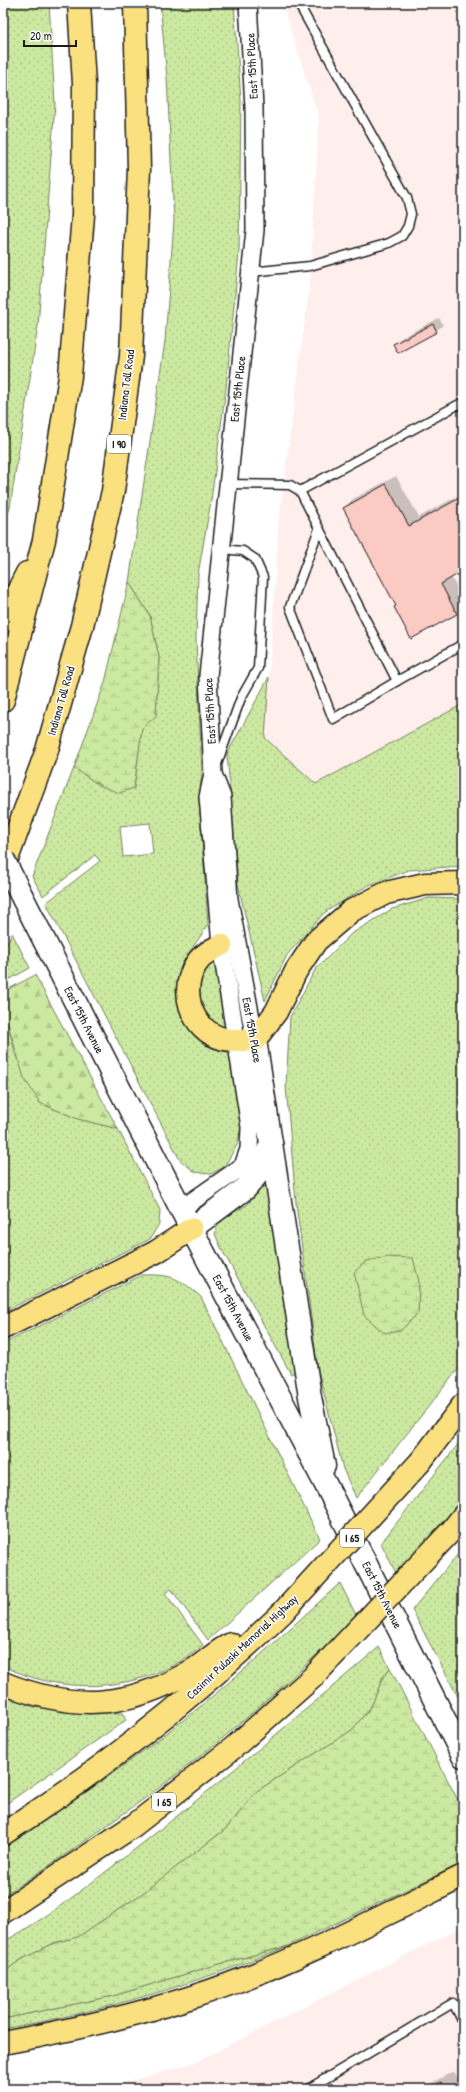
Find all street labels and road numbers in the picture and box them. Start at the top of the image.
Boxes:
street label: East 15th Place [241,32,262,99]
street label: Indiana Toll Road [113,348,138,421]
street label: East 15th Place [226,355,249,423]
road number: I 90 [107,435,131,453]
street label: Indiana Toll Road [43,664,79,737]
street label: East 15th Place [199,677,220,744]
street label: East 15th Avenue [60,983,109,1056]
street label: East 15th Place [238,996,267,1064]
street label: East 15th Avenue [209,1271,258,1344]
road number: I 65 [340,1529,364,1547]
street label: East 15th Avenue [358,1558,407,1631]
street label: Casimir Pulaski Memorial Highway [182,1590,301,1703]
road number: I 65 [152,1793,176,1811]

